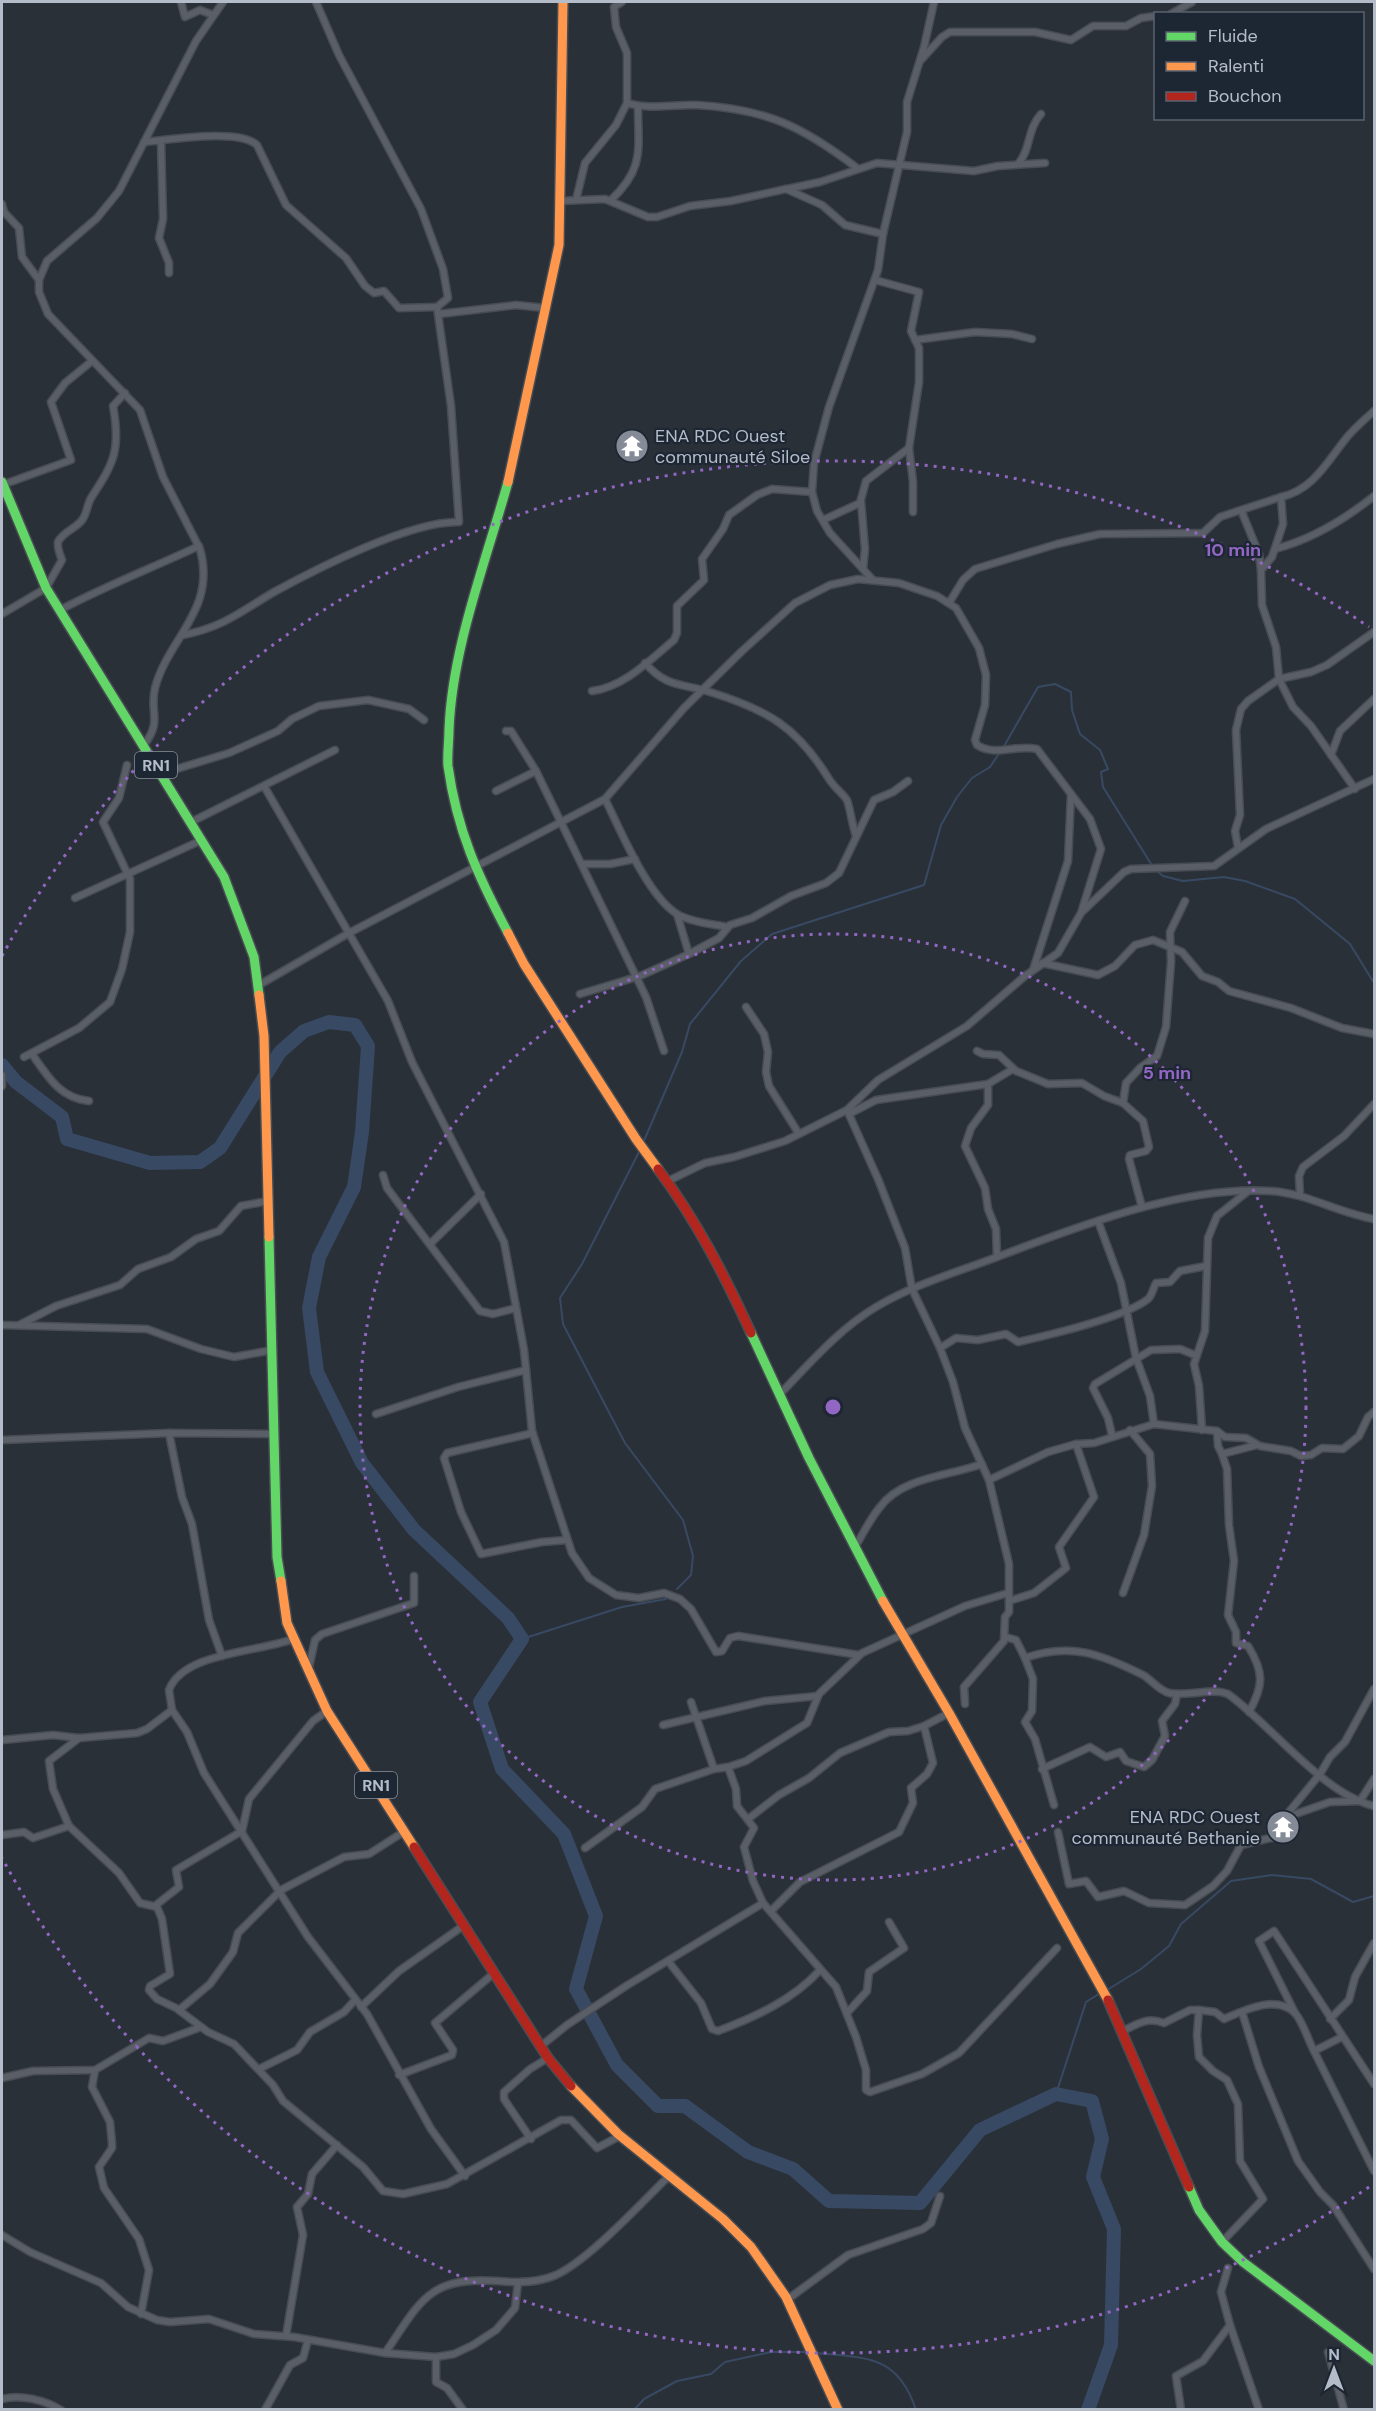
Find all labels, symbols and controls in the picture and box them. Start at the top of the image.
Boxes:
legend [1154,12,1364,120]
text: Fluide [1208,24,1258,48]
text: Ralenti [1208,54,1264,78]
text: Bouchon [1208,84,1282,108]
place label: ENA RDC Ouest communauté Siloe [655,424,810,469]
temple icon: ENA RDC Ouest communauté Siloe [614,428,650,464]
text: 10 min [1205,538,1261,562]
road number: RN1 [135,752,177,778]
text: 5 min [1143,1061,1191,1085]
centre of rings [823,1397,843,1417]
road number: RN1 [355,1772,397,1798]
place label: ENA RDC Ouest communauté Bethanie [1072,1805,1260,1850]
temple icon: ENA RDC Ouest communauté Bethanie [1265,1809,1301,1845]
north arrow [1304,2339,1364,2399]
text: N [1328,2344,1340,2365]

